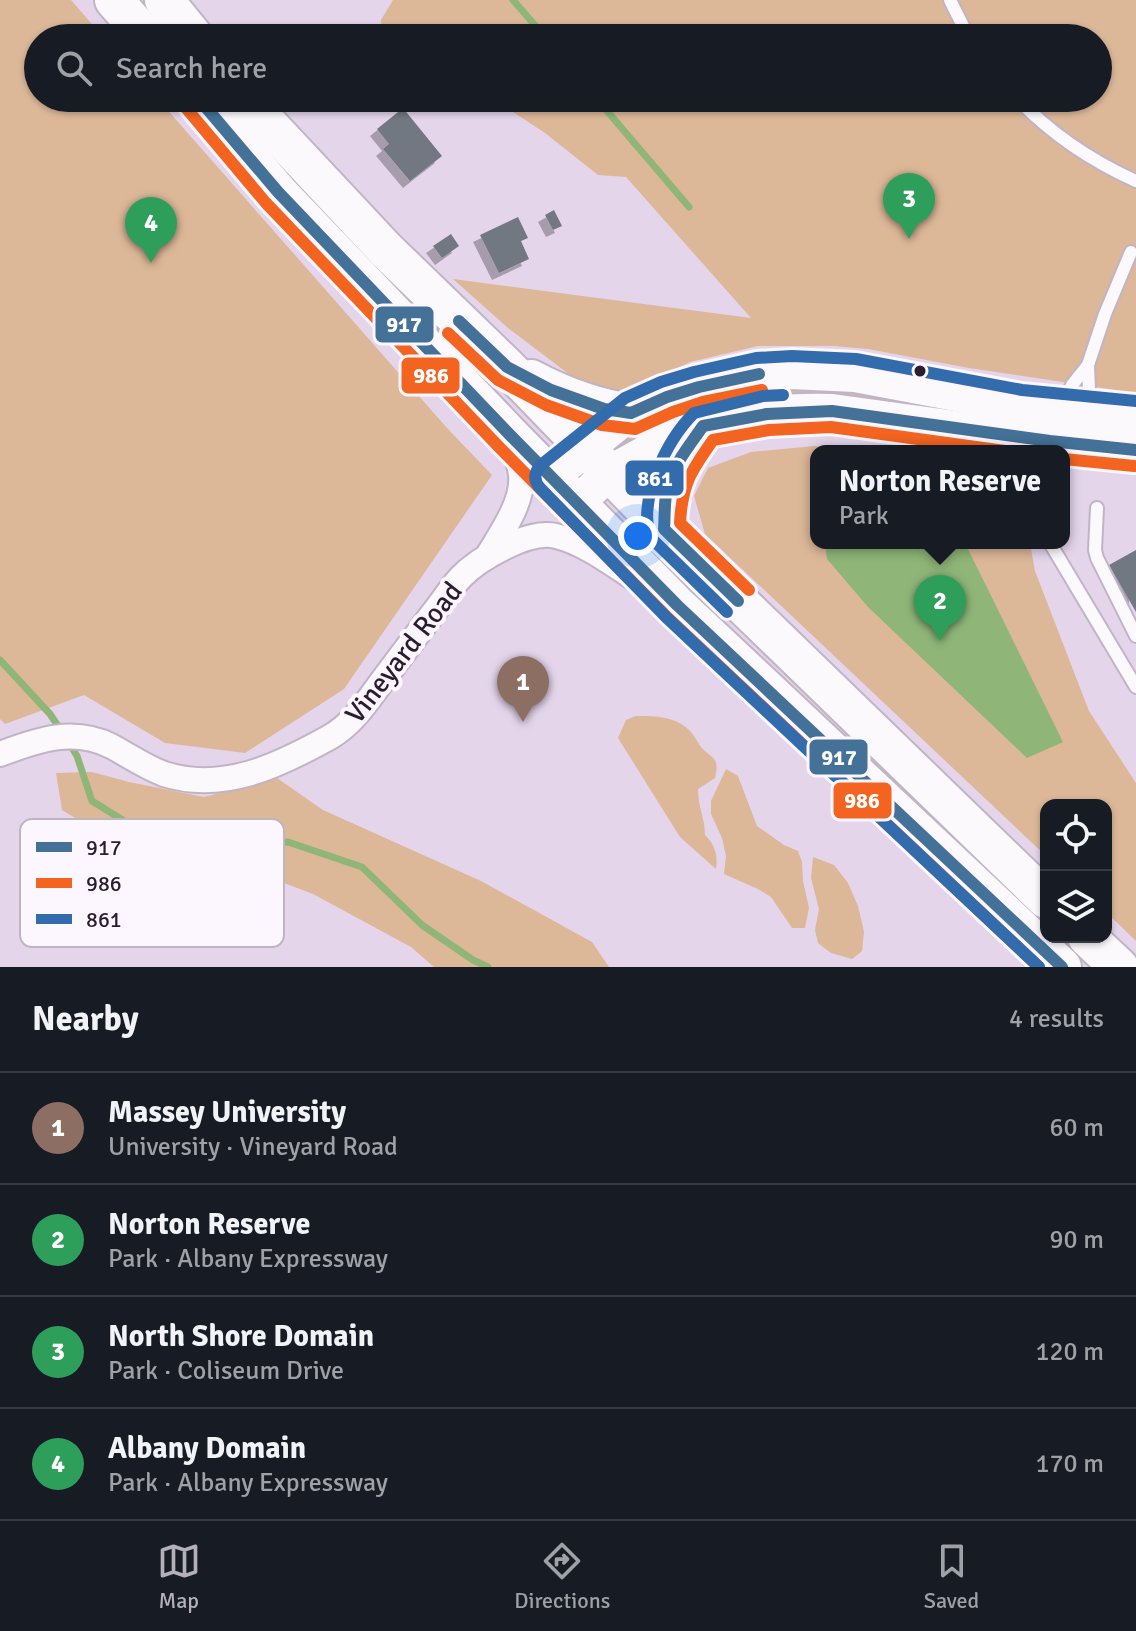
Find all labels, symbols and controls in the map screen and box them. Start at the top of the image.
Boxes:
search box [24,24,1112,112]
icon: search [52,46,96,90]
text: Search here [116,50,267,87]
pin: 3 [883,173,935,239]
pin: 4 [125,197,177,263]
line badge: 917 [374,305,435,344]
text: 917 [386,311,422,338]
line badge: 986 [400,356,461,395]
text: 986 [413,362,449,389]
unlabelled marker [912,363,928,379]
popup [810,445,1070,549]
line badge: 861 [624,459,685,497]
text: Norton Reserve [839,463,1041,500]
text: 861 [637,465,673,492]
text: Park [839,500,889,532]
your location [618,516,658,556]
street label: Vineyard Road [338,575,470,730]
pin: 2 [914,575,966,641]
pin: 1 [497,656,549,722]
line badge: 917 [808,738,869,776]
text: 917 [821,744,857,771]
line badge: 986 [832,781,893,820]
text: 986 [844,787,880,814]
map controls [1040,799,1112,943]
button: locate [1040,799,1112,871]
legend [20,819,284,947]
text: 917 [86,834,122,861]
text: 986 [86,870,122,897]
button: layers [1040,871,1112,943]
text: 861 [86,906,122,933]
text: Nearby [32,998,139,1040]
text: 4 results [1009,1003,1104,1035]
text: Massey University [108,1094,346,1131]
text: 1 [51,1112,65,1144]
text: 60 m [1049,1112,1104,1144]
text: University · Vineyard Road [108,1131,398,1163]
text: Norton Reserve [108,1206,310,1243]
text: 2 [51,1224,65,1256]
text: 90 m [1049,1224,1104,1256]
text: Park · Albany Expressway [108,1243,388,1275]
text: North Shore Domain [108,1318,374,1355]
text: 3 [51,1336,65,1368]
text: 120 m [1035,1336,1104,1368]
text: Park · Coliseum Drive [108,1355,344,1387]
text: Albany Domain [108,1430,306,1467]
text: 4 [51,1448,65,1480]
text: 170 m [1035,1448,1104,1480]
text: Park · Albany Expressway [108,1467,388,1499]
tab: Map [157,1539,201,1614]
tab: Directions [514,1539,610,1614]
tab: Saved [924,1539,979,1614]

